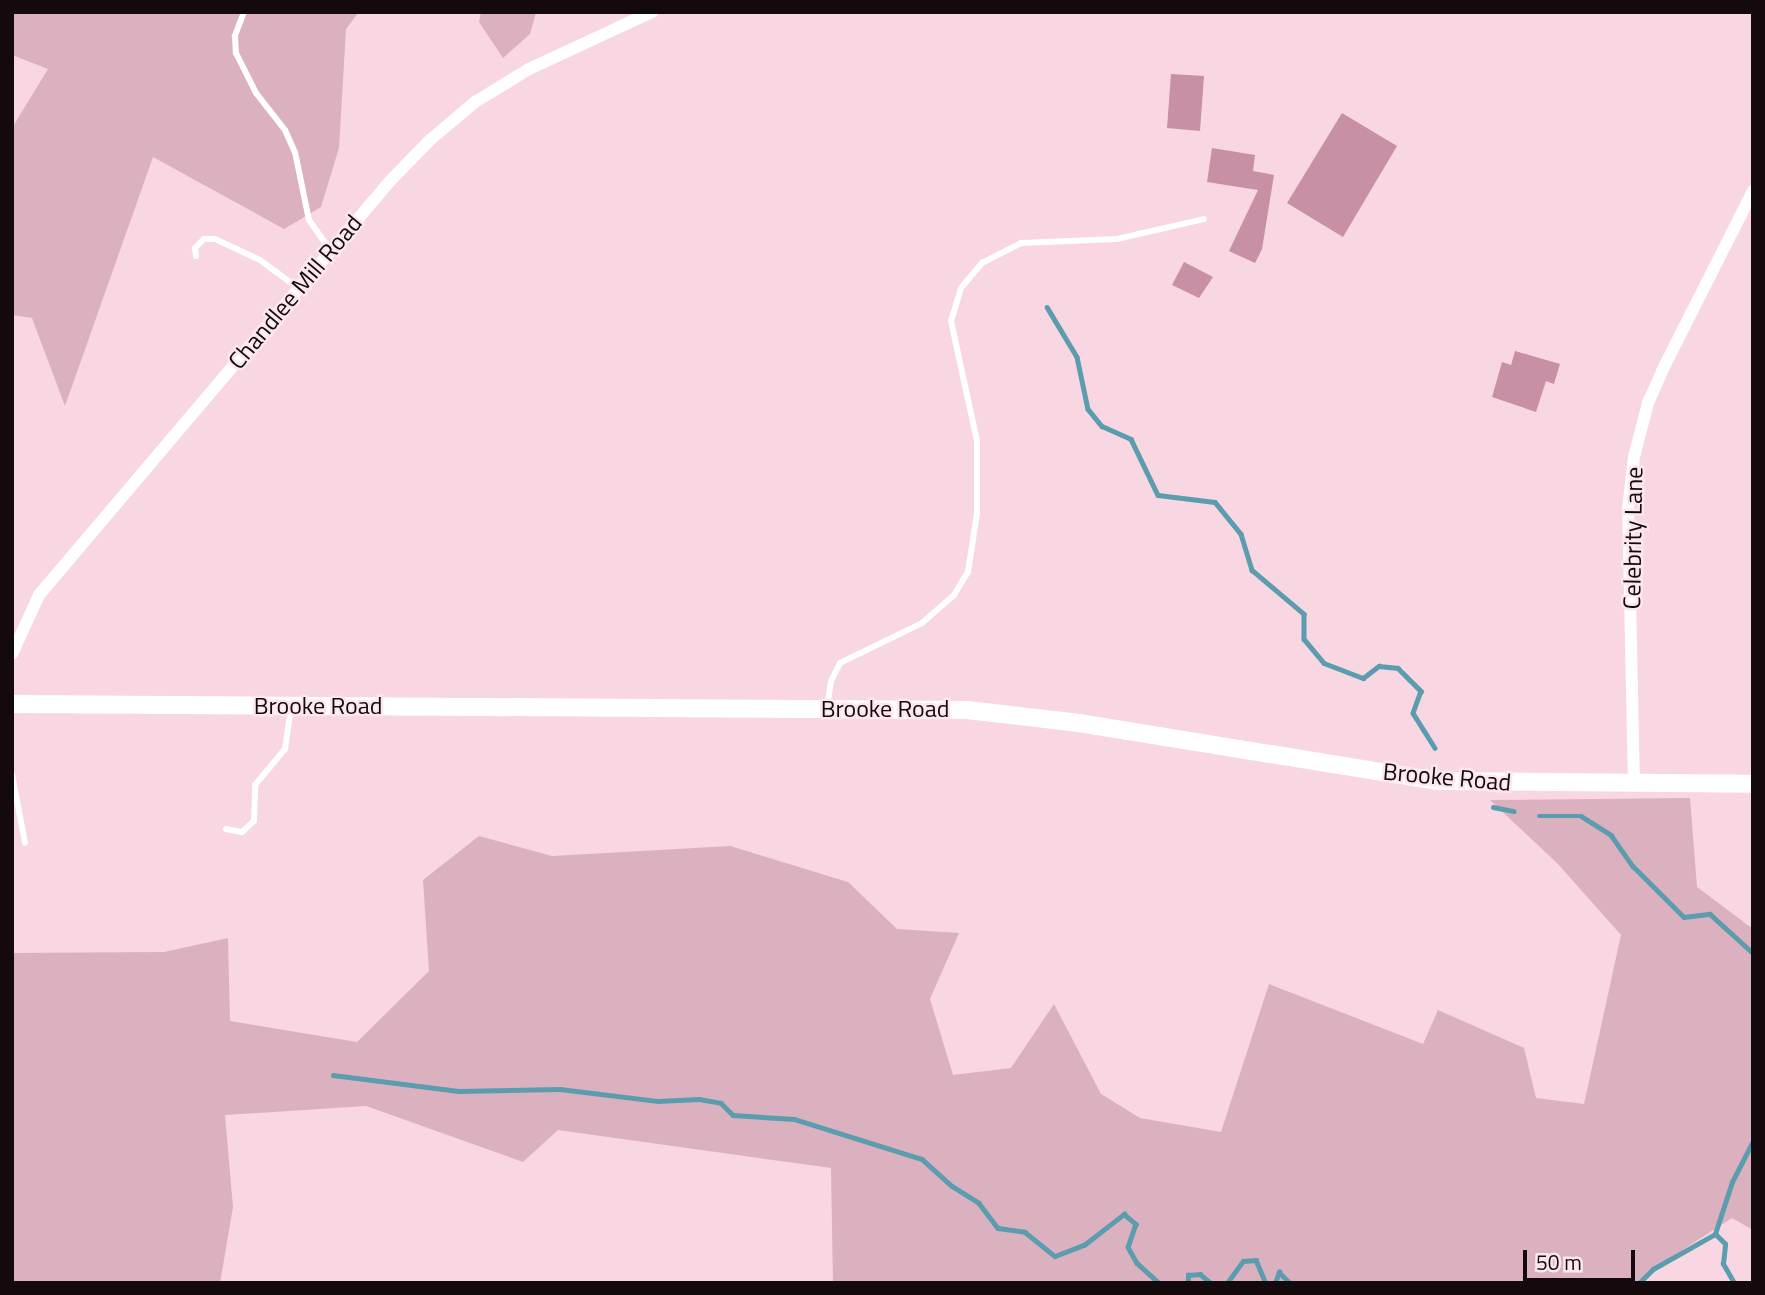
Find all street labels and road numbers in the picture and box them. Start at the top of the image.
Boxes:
street label: Chandlee Mill Road [222,209,368,375]
street label: Celebrity Lane [1617,466,1649,610]
street label: Brooke Road [254,692,382,720]
street label: Brooke Road [821,695,949,723]
street label: Brooke Road [1382,757,1512,797]

